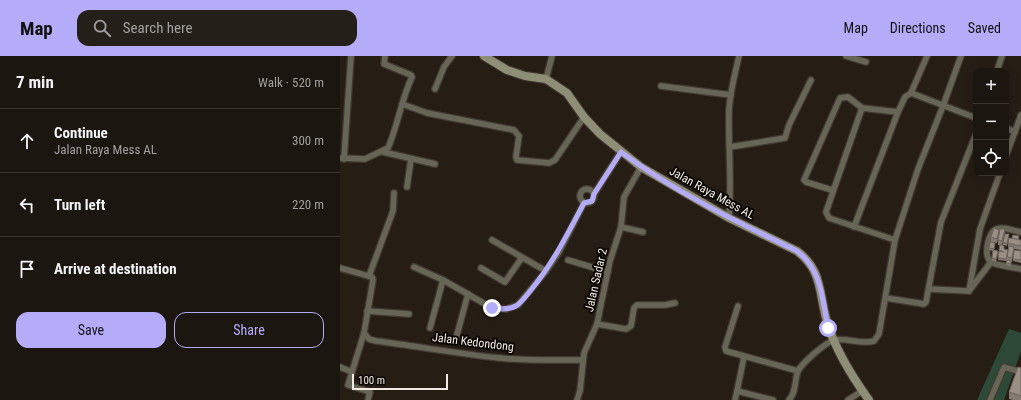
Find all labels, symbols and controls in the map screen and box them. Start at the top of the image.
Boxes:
search box [77,10,357,46]
text: Map [20,17,53,40]
icon: search [91,17,113,39]
text: Search here [123,19,193,37]
text: Map [844,20,868,36]
text: Directions [890,20,946,36]
text: Saved [968,20,1001,36]
map controls [973,68,1009,176]
button: + [973,68,1009,104]
text: 7 min [16,72,54,92]
text: Walk · 520 m [258,75,324,90]
button: − [973,104,1009,140]
text: Continue [54,124,108,142]
icon: ahead [16,130,38,152]
text: 300 m [292,133,324,148]
button: locate [973,140,1009,176]
text: Jalan Raya Mess AL [54,142,157,157]
street label: Jalan Raya Mess AL [667,164,757,222]
icon: left [16,194,38,216]
text: Turn left [54,196,105,214]
text: 220 m [292,197,324,212]
street label: Jalan Sadar 2 [582,247,610,313]
icon: arrive [16,258,38,280]
text: Arrive at destination [54,260,177,278]
route end [483,299,501,317]
button: Save [16,312,166,348]
button: Share [174,312,324,348]
route start [819,319,837,337]
street label: Jalan Kedondong [431,330,515,354]
scale bar [352,372,448,391]
text: 100 m [358,374,385,387]

